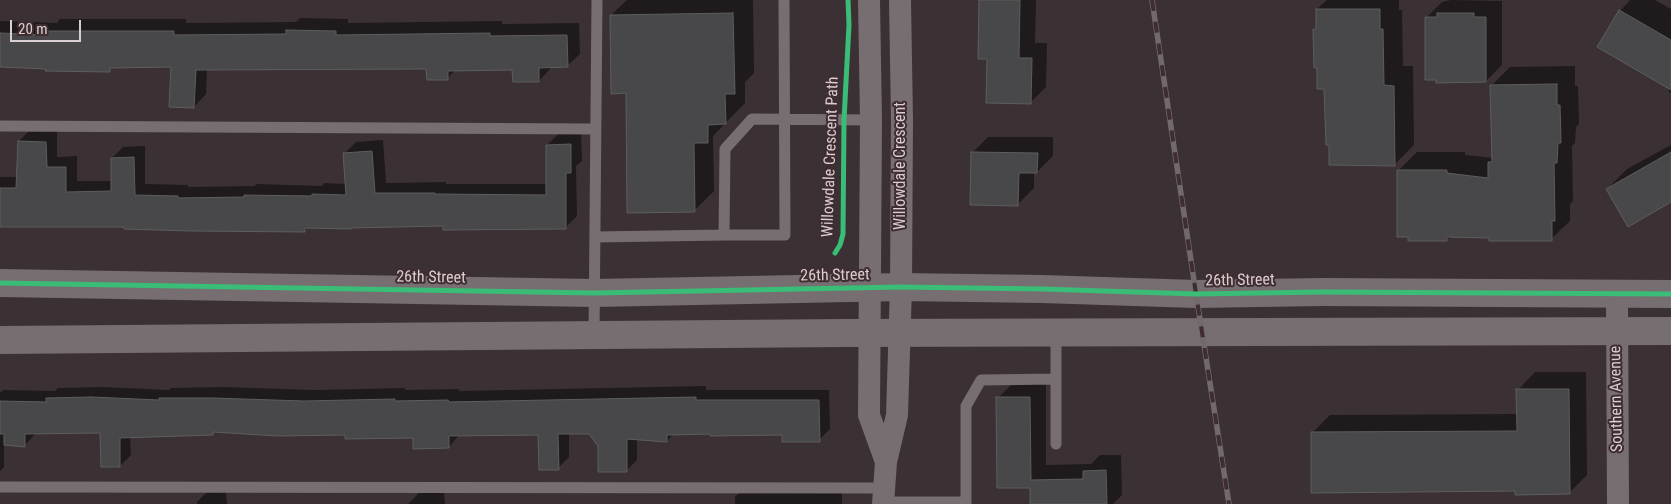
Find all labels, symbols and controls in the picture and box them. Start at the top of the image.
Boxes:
scale bar [12,10,84,42]
text: 20 m [18,20,48,38]
street label: Willowdale Crescent Path [819,76,843,238]
street label: Willowdale Crescent [891,102,911,230]
street label: 26th Street [800,266,870,286]
street label: 26th Street [396,268,466,288]
street label: 26th Street [1205,271,1275,291]
street label: Southern Avenue [1606,346,1628,452]

